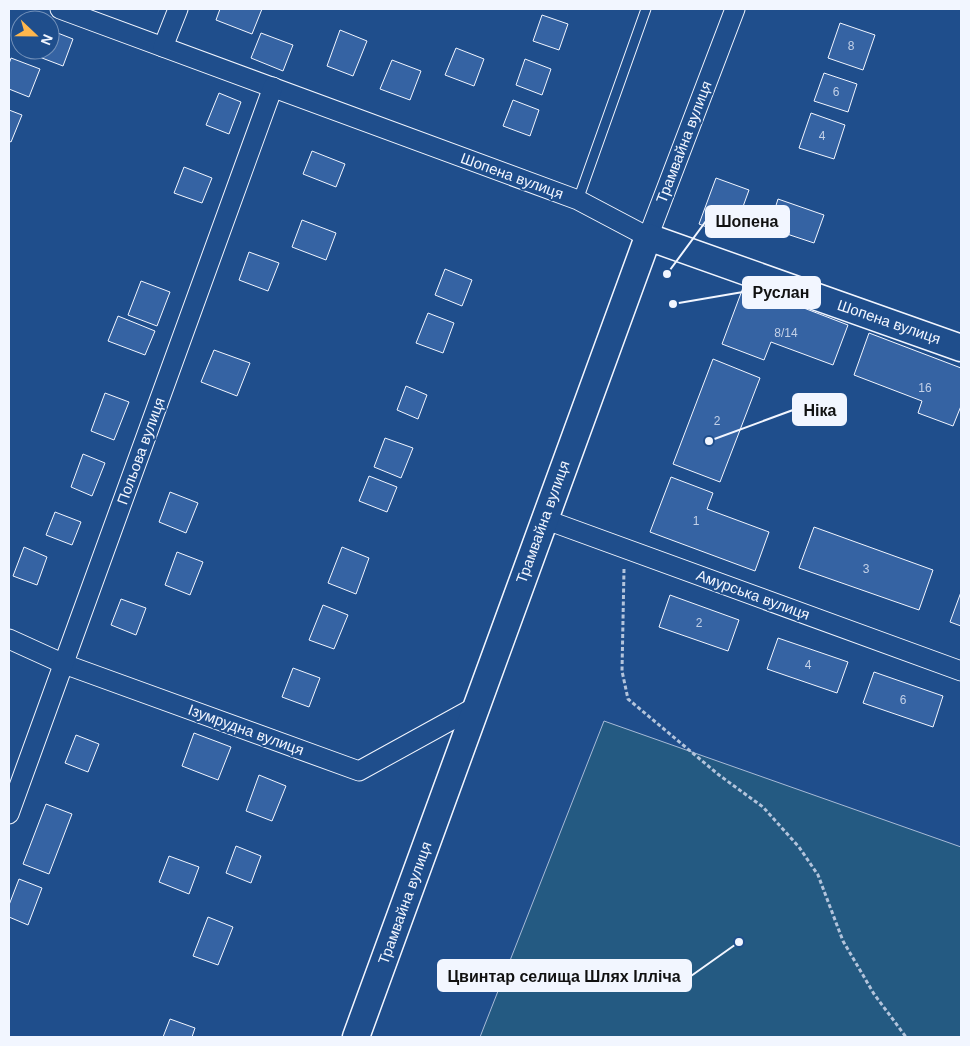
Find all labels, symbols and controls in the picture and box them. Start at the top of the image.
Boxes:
north arrow [10,10,60,60]
text: N [38,32,56,48]
house number: 8 [848,39,855,53]
street label: Трамвайна вулиця [652,78,715,205]
house number: 6 [833,85,840,99]
house number: 4 [819,129,826,143]
street label: Шопена вулиця [459,149,566,202]
callout: Шопена [706,206,789,237]
text: Шопена [716,213,779,230]
callout: Руслан [743,277,820,308]
text: Руслан [753,284,809,301]
street label: Шопена вулиця [835,296,943,347]
house number: 8/14 [774,326,798,340]
house number: 16 [918,381,932,395]
callout: Ніка [793,394,846,425]
street label: Польова вулиця [113,395,168,507]
text: Ніка [804,402,837,419]
house number: 2 [714,414,721,428]
street label: Трамвайна вулиця [512,458,573,585]
house number: 1 [693,514,700,528]
house number: 3 [863,562,870,576]
street label: Амурська вулиця [694,566,812,623]
house number: 2 [696,616,703,630]
house number: 4 [805,658,812,672]
house number: 6 [900,693,907,707]
street label: Ізумрудна вулиця [186,701,306,758]
street label: Трамвайна вулиця [374,839,435,966]
callout: Цвинтар селища Шлях Ілліча [438,960,691,991]
text: Цвинтар селища Шлях Ілліча [447,968,681,985]

